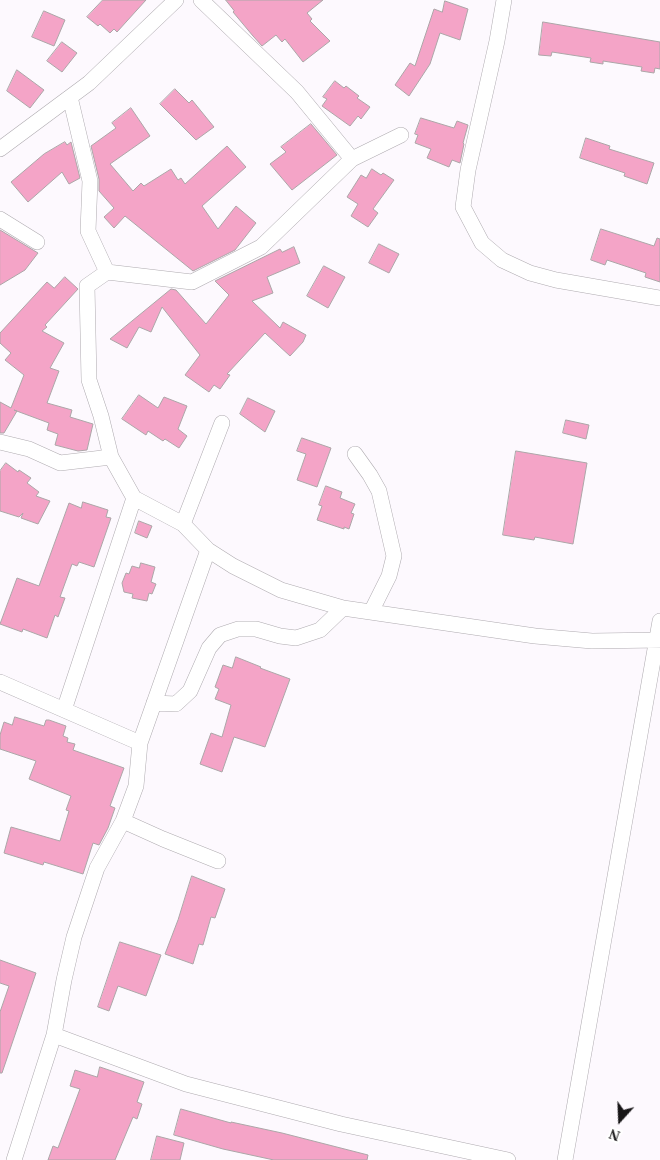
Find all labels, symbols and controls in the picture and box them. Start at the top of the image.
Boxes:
north arrow [595,1095,645,1145]
text: N [607,1126,622,1143]

